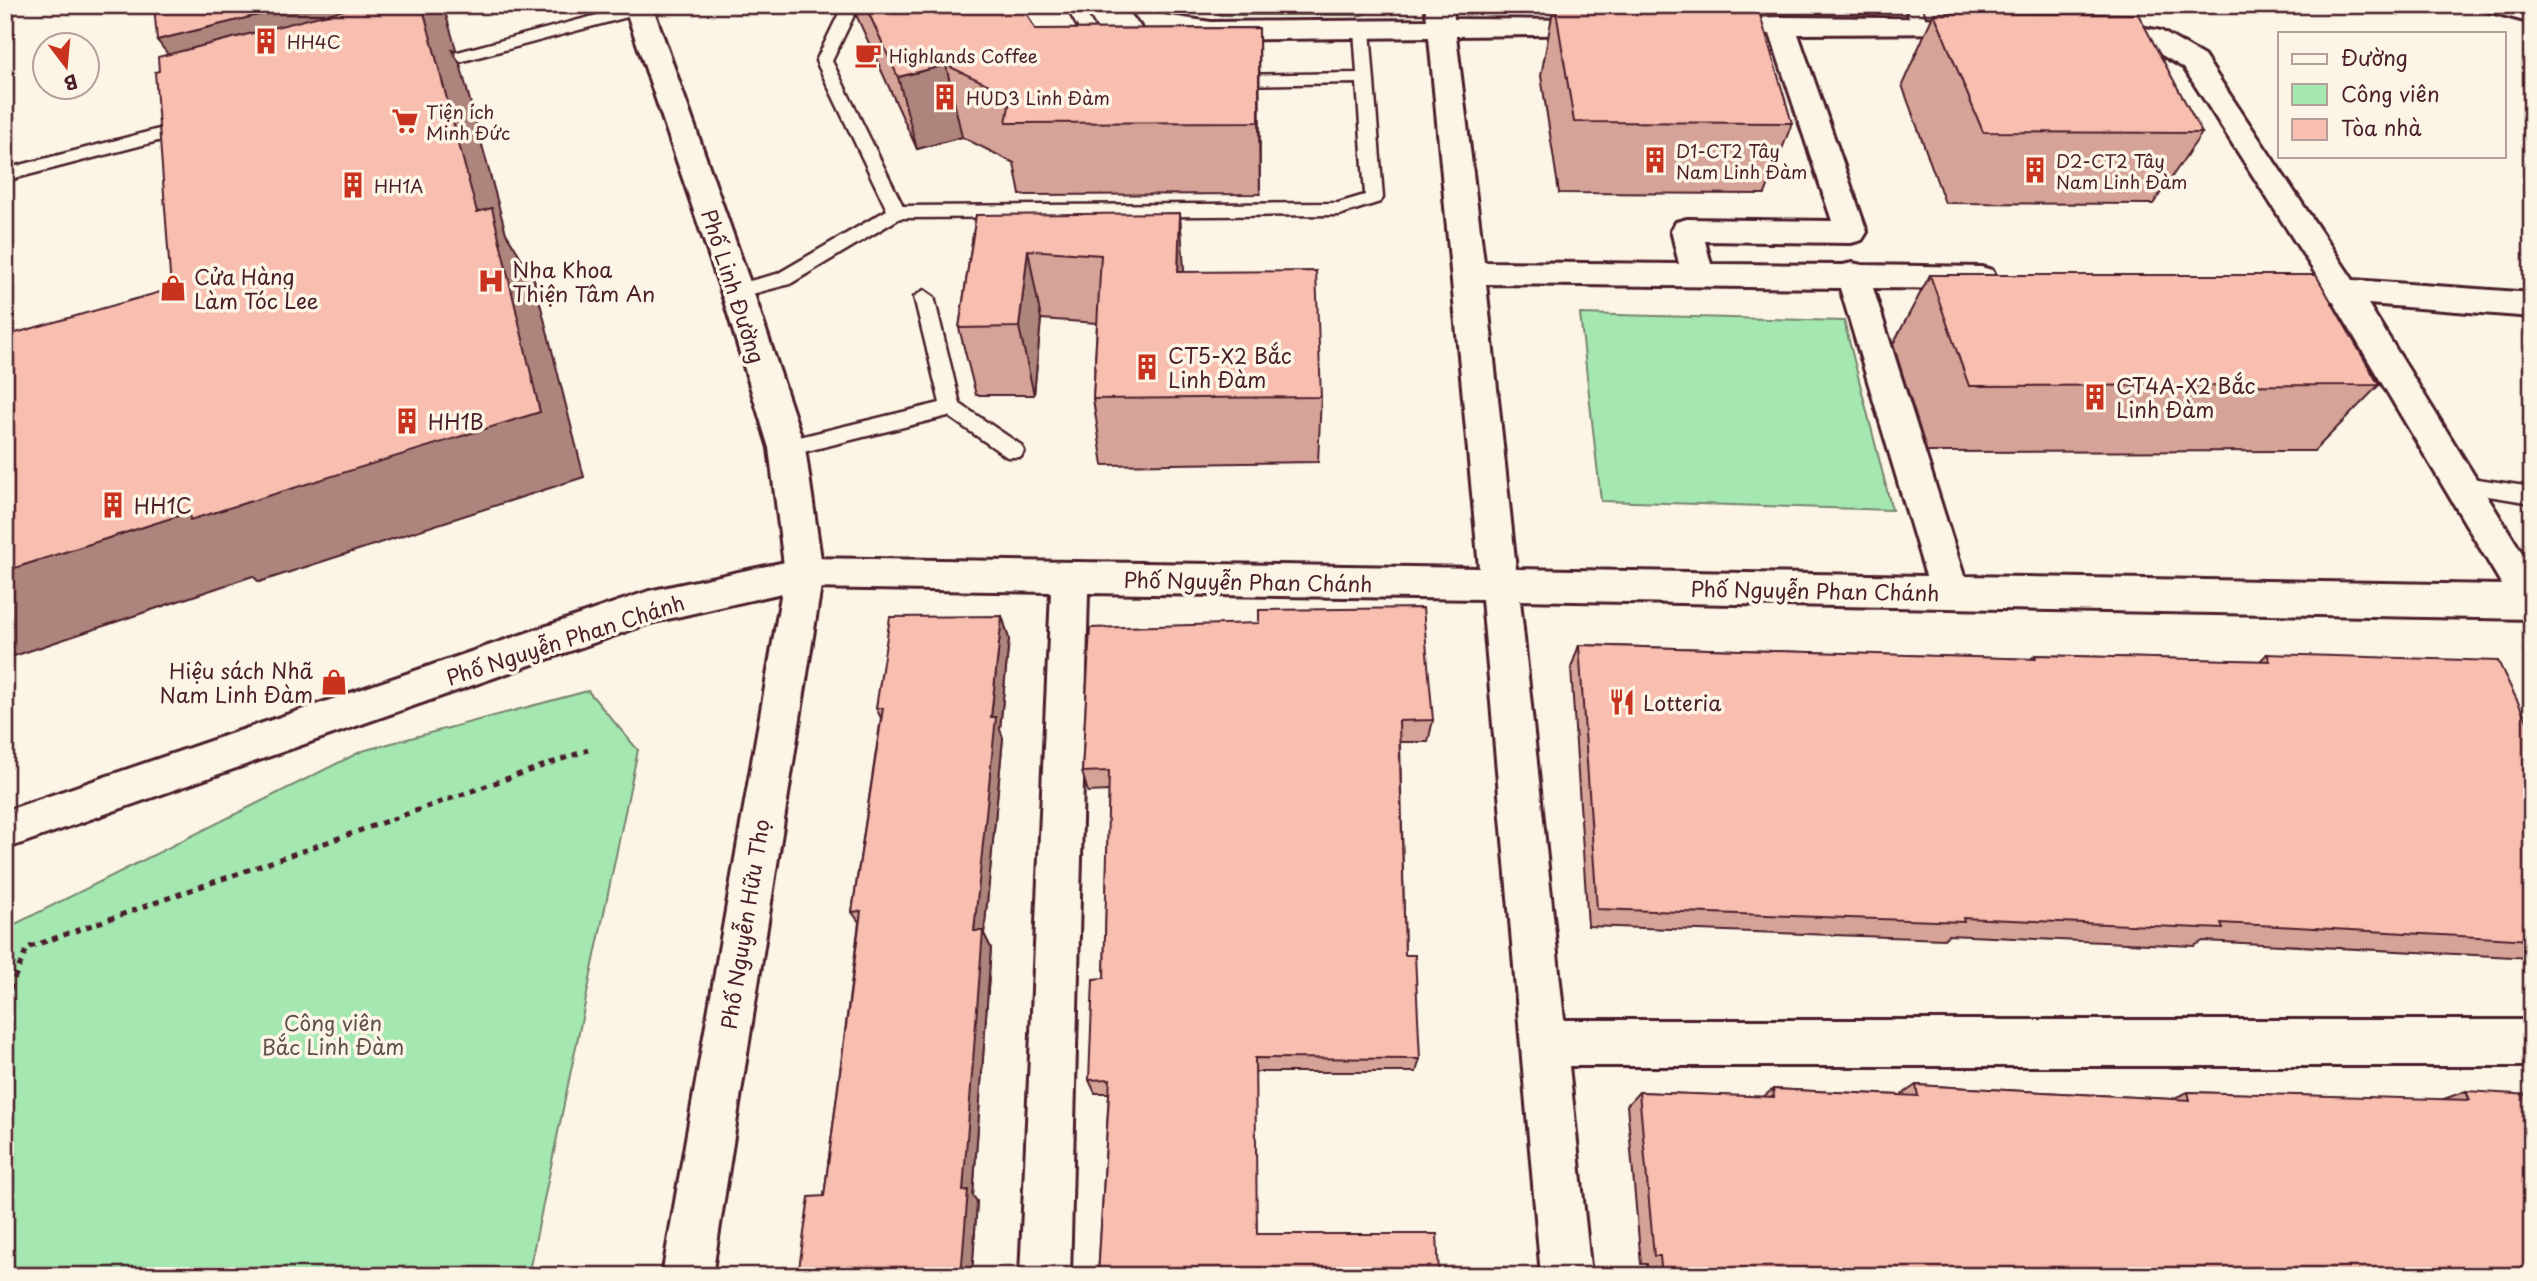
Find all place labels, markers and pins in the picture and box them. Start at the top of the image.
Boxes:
building icon: HH4C [251,26,281,56]
place label: HH4C [287,28,341,55]
cafe icon: Highlands Coffee [853,40,883,70]
place label: Highlands Coffee [889,42,1038,69]
building icon: HUD3 Linh Đàm [930,82,960,112]
place label: HUD3 Linh Đàm [966,84,1110,111]
place label: Tiện ích Minh Đức [426,98,510,146]
supermarket icon: Tiện ích Minh Đức [390,106,420,136]
place label: D1-CT2 Tây Nam Linh Đàm [1676,137,1808,185]
building icon: D1-CT2 Tây Nam Linh Đàm [1640,145,1670,175]
place label: D2-CT2 Tây Nam Linh Đàm [2056,147,2188,195]
building icon: D2-CT2 Tây Nam Linh Đàm [2020,155,2050,185]
building icon: HH1A [338,170,368,200]
place label: HH1A [374,172,423,199]
place label: Nha Khoa Thiện Tâm An [512,253,655,309]
place label: Cửa Hàng Làm Tóc Lee [194,260,319,316]
hospital icon: Nha Khoa Thiện Tâm An [476,266,506,296]
shop icon: Cửa Hàng Làm Tóc Lee [158,273,188,303]
place label: CT5-X2 Bắc Linh Đàm [1168,339,1292,395]
building icon: CT5-X2 Bắc Linh Đàm [1132,352,1162,382]
place label: CT4A-X2 Bắc Linh Đàm [2116,369,2255,425]
building icon: CT4A-X2 Bắc Linh Đàm [2080,382,2110,412]
place label: HH1B [428,405,484,437]
building icon: HH1B [392,406,422,436]
place label: HH1C [134,489,192,521]
building icon: HH1C [98,490,128,520]
place label: Hiệu sách Nhã Nam Linh Đàm [160,654,314,710]
shop icon: Hiệu sách Nhã Nam Linh Đàm [319,667,349,697]
place label: Lotteria [1643,686,1722,718]
restaurant icon: Lotteria [1607,687,1637,717]

